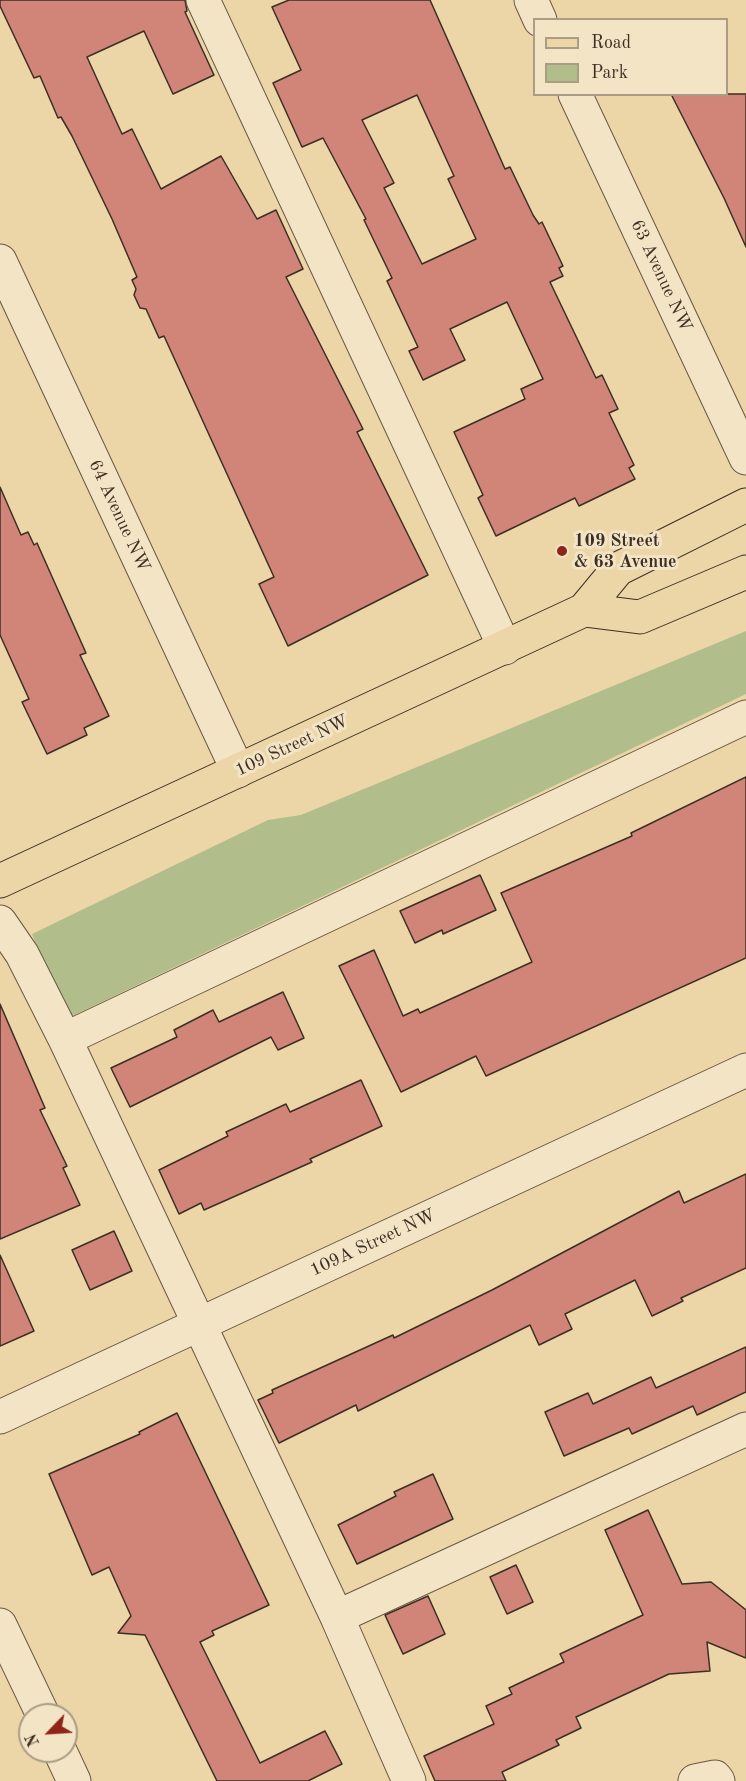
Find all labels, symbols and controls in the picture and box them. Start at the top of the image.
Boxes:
legend [533,18,728,96]
text: Road [591,34,631,52]
text: Park [591,64,628,82]
street label: 63 Avenue NW [626,217,696,335]
street label: 64 Avenue NW [84,457,154,575]
place label: 109 Street & 63 Avenue [574,530,677,572]
marker: 109 Street & 63 Avenue [555,544,569,558]
street label: 109 Street NW [232,710,352,782]
street label: 109A Street NW [307,1204,439,1282]
north arrow [18,1703,78,1763]
text: N [24,1731,43,1749]

